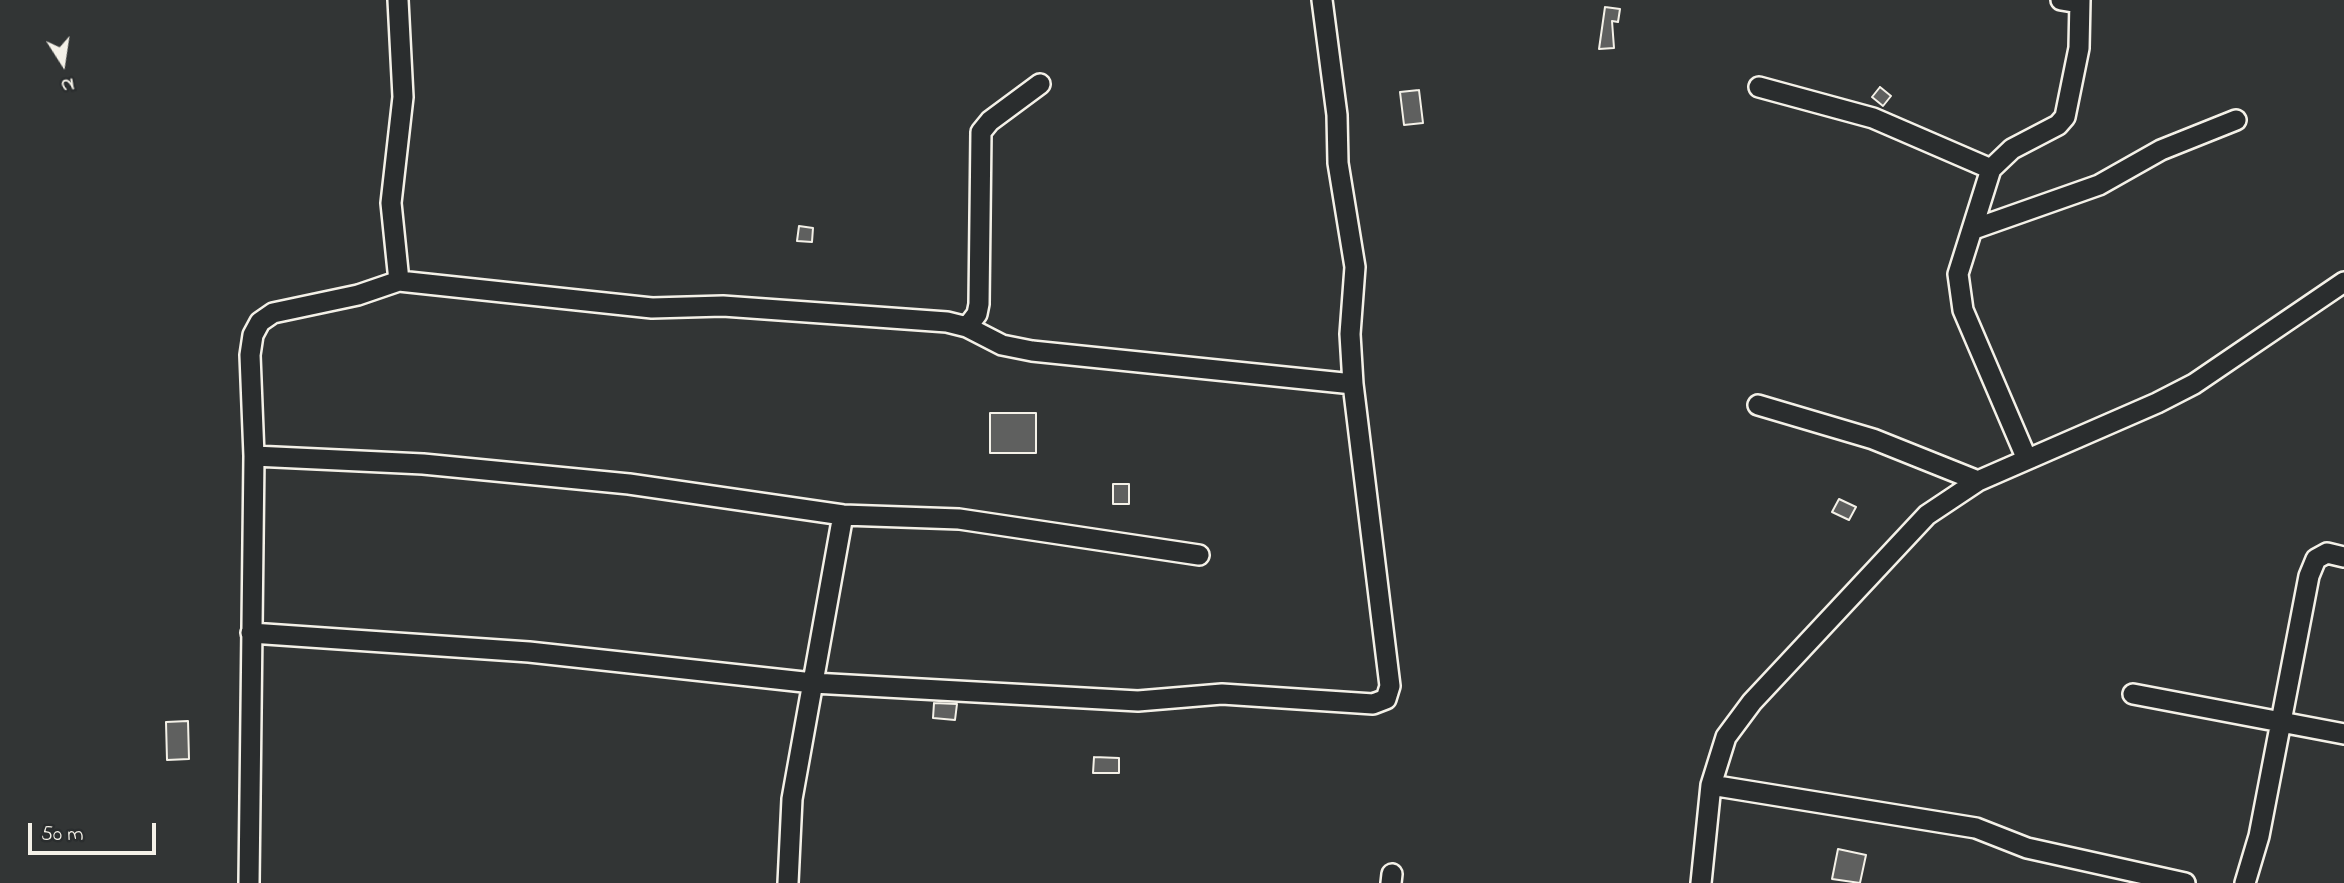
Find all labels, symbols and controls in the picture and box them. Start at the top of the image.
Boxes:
north arrow [28,28,98,98]
text: N [58,69,77,99]
scale bar [32,810,159,854]
text: 50 m [41,820,84,850]

